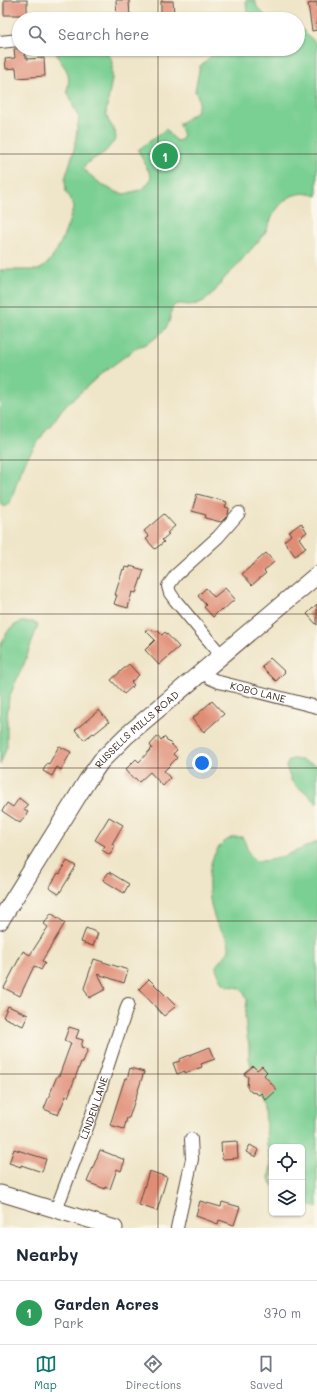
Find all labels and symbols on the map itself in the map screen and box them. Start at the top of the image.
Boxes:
pin: 1 [152,141,178,171]
street label: KOBO LANE [229,678,287,706]
street label: RUSSELLS MILLS ROAD [91,687,182,771]
your location [192,753,212,773]
street label: LINDEN LANE [76,1074,111,1141]

